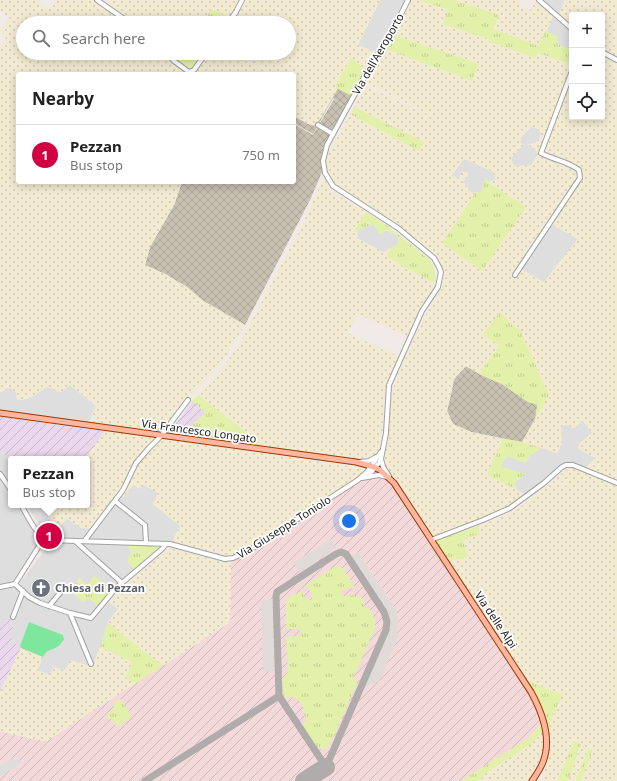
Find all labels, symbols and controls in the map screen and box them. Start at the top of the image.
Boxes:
street label: Via dell'Aeroporto [348,10,407,97]
map controls [569,12,605,120]
button: + [569,12,605,48]
search box [16,16,296,60]
icon: search [30,27,52,49]
text: Search here [62,28,145,48]
button: − [569,48,605,84]
button: locate [569,84,605,120]
text: Nearby [32,87,94,110]
text: Pezzan [70,136,122,156]
text: 1 [41,146,49,164]
text: 750 m [242,146,280,164]
text: Bus stop [70,156,123,174]
street label: Via Francesco Longato [141,415,258,446]
popup [8,456,90,508]
text: Pezzan [23,463,74,483]
text: Bus stop [23,483,75,501]
street label: Via Giuseppe Toniolo [234,491,334,562]
your location [339,511,359,531]
pin: 1 [36,521,62,551]
church icon: Chiesa di Pezzan [30,577,52,599]
place label: Chiesa di Pezzan [55,580,145,595]
street label: Via delle Alpi [472,588,521,651]

